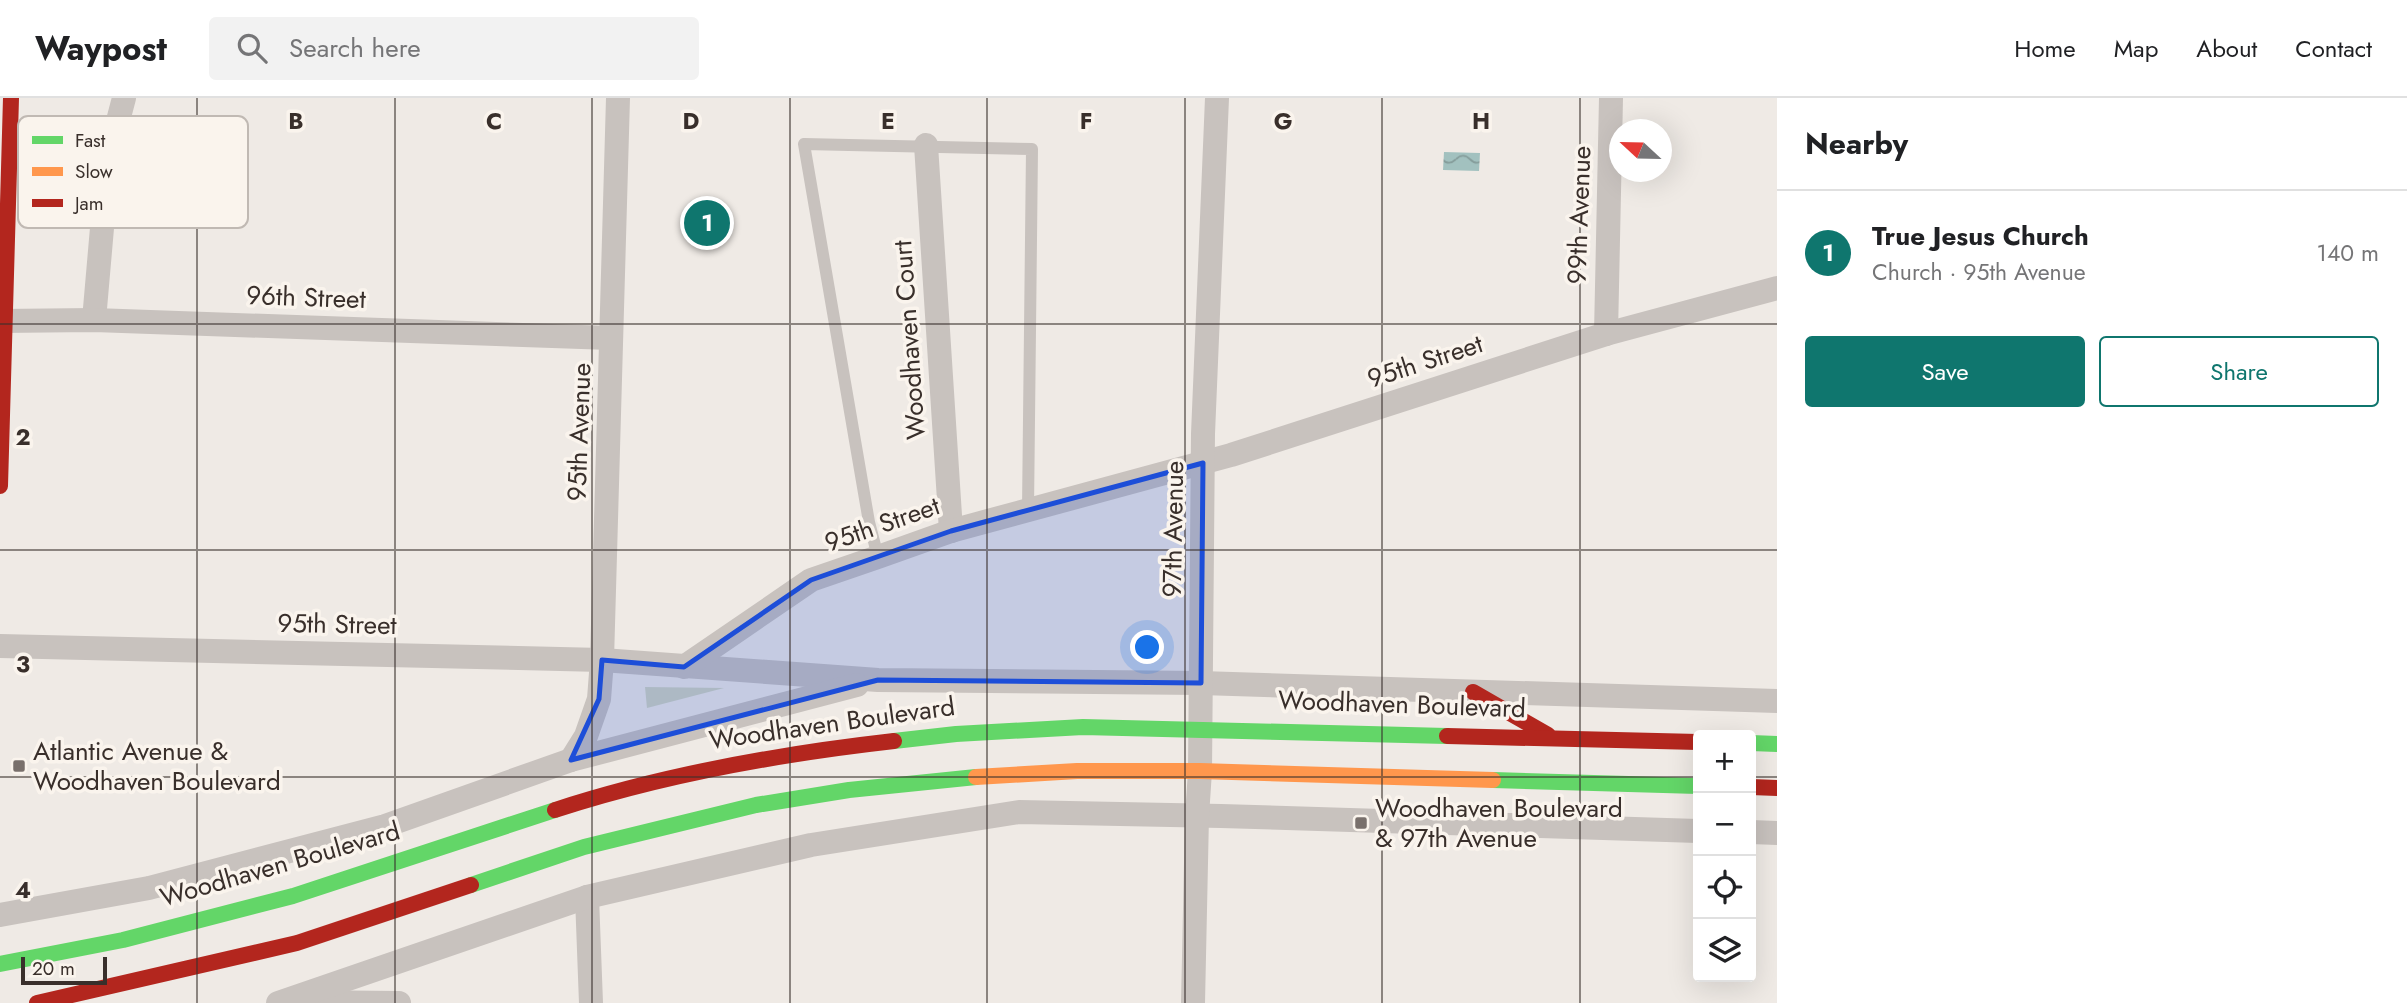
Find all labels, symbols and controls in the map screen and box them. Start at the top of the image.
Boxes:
search box [209,17,699,80]
text: Waypost [35,25,167,72]
icon: search [233,29,271,67]
text: Search here [289,29,421,67]
text: Home [2014,31,2076,66]
text: Map [2114,31,2158,66]
text: About [2196,31,2257,66]
text: Contact [2295,31,2372,66]
text: B [288,104,304,138]
text: C [486,104,502,138]
text: D [683,104,700,138]
text: E [881,104,895,138]
text: F [1080,104,1092,138]
text: G [1274,104,1292,138]
text: H [1472,104,1490,138]
legend [18,116,248,228]
north arrow [1609,119,1672,182]
text: Nearby [1805,122,1908,165]
text: Fast [75,127,106,154]
street label: 99th Avenue [1558,145,1600,285]
text: Slow [75,158,113,185]
text: Jam [72,190,104,217]
pin: 1 [684,197,730,249]
text: True Jesus Church [1872,217,2089,255]
text: 1 [1822,236,1834,270]
text: 140 m [2317,236,2379,270]
street label: Woodhaven Court [883,238,935,441]
text: Church · 95th Avenue [1872,255,2086,289]
street label: 96th Street [246,276,367,318]
street label: 95th Street [1362,324,1488,398]
button: Save [1805,336,2085,407]
button: Share [2099,336,2379,407]
street label: 95th Avenue [558,362,600,502]
text: 2 [15,420,31,454]
street label: 97th Avenue [1153,460,1193,598]
street label: 95th Street [819,486,945,561]
street label: 95th Street [277,604,398,644]
your location [1130,630,1164,664]
text: 3 [16,647,30,681]
street label: Woodhaven Boulevard [1278,681,1526,727]
street label: Woodhaven Boulevard [707,687,957,759]
map controls [1693,730,1756,982]
button: + [1693,730,1756,793]
place label: Atlantic Avenue & Woodhaven Boulevard [33,732,281,800]
marker: Atlantic Avenue & Woodhaven Boulevard [11,758,27,774]
place label: Woodhaven Boulevard & 97th Avenue [1375,789,1623,857]
button: − [1693,793,1756,856]
street label: Woodhaven Boulevard [156,812,404,916]
marker: Woodhaven Boulevard & 97th Avenue [1353,815,1369,831]
button: locate [1693,856,1756,919]
text: 4 [15,873,31,907]
button: layers [1693,919,1756,982]
scale bar [21,954,107,986]
text: 20 m [32,955,75,982]

